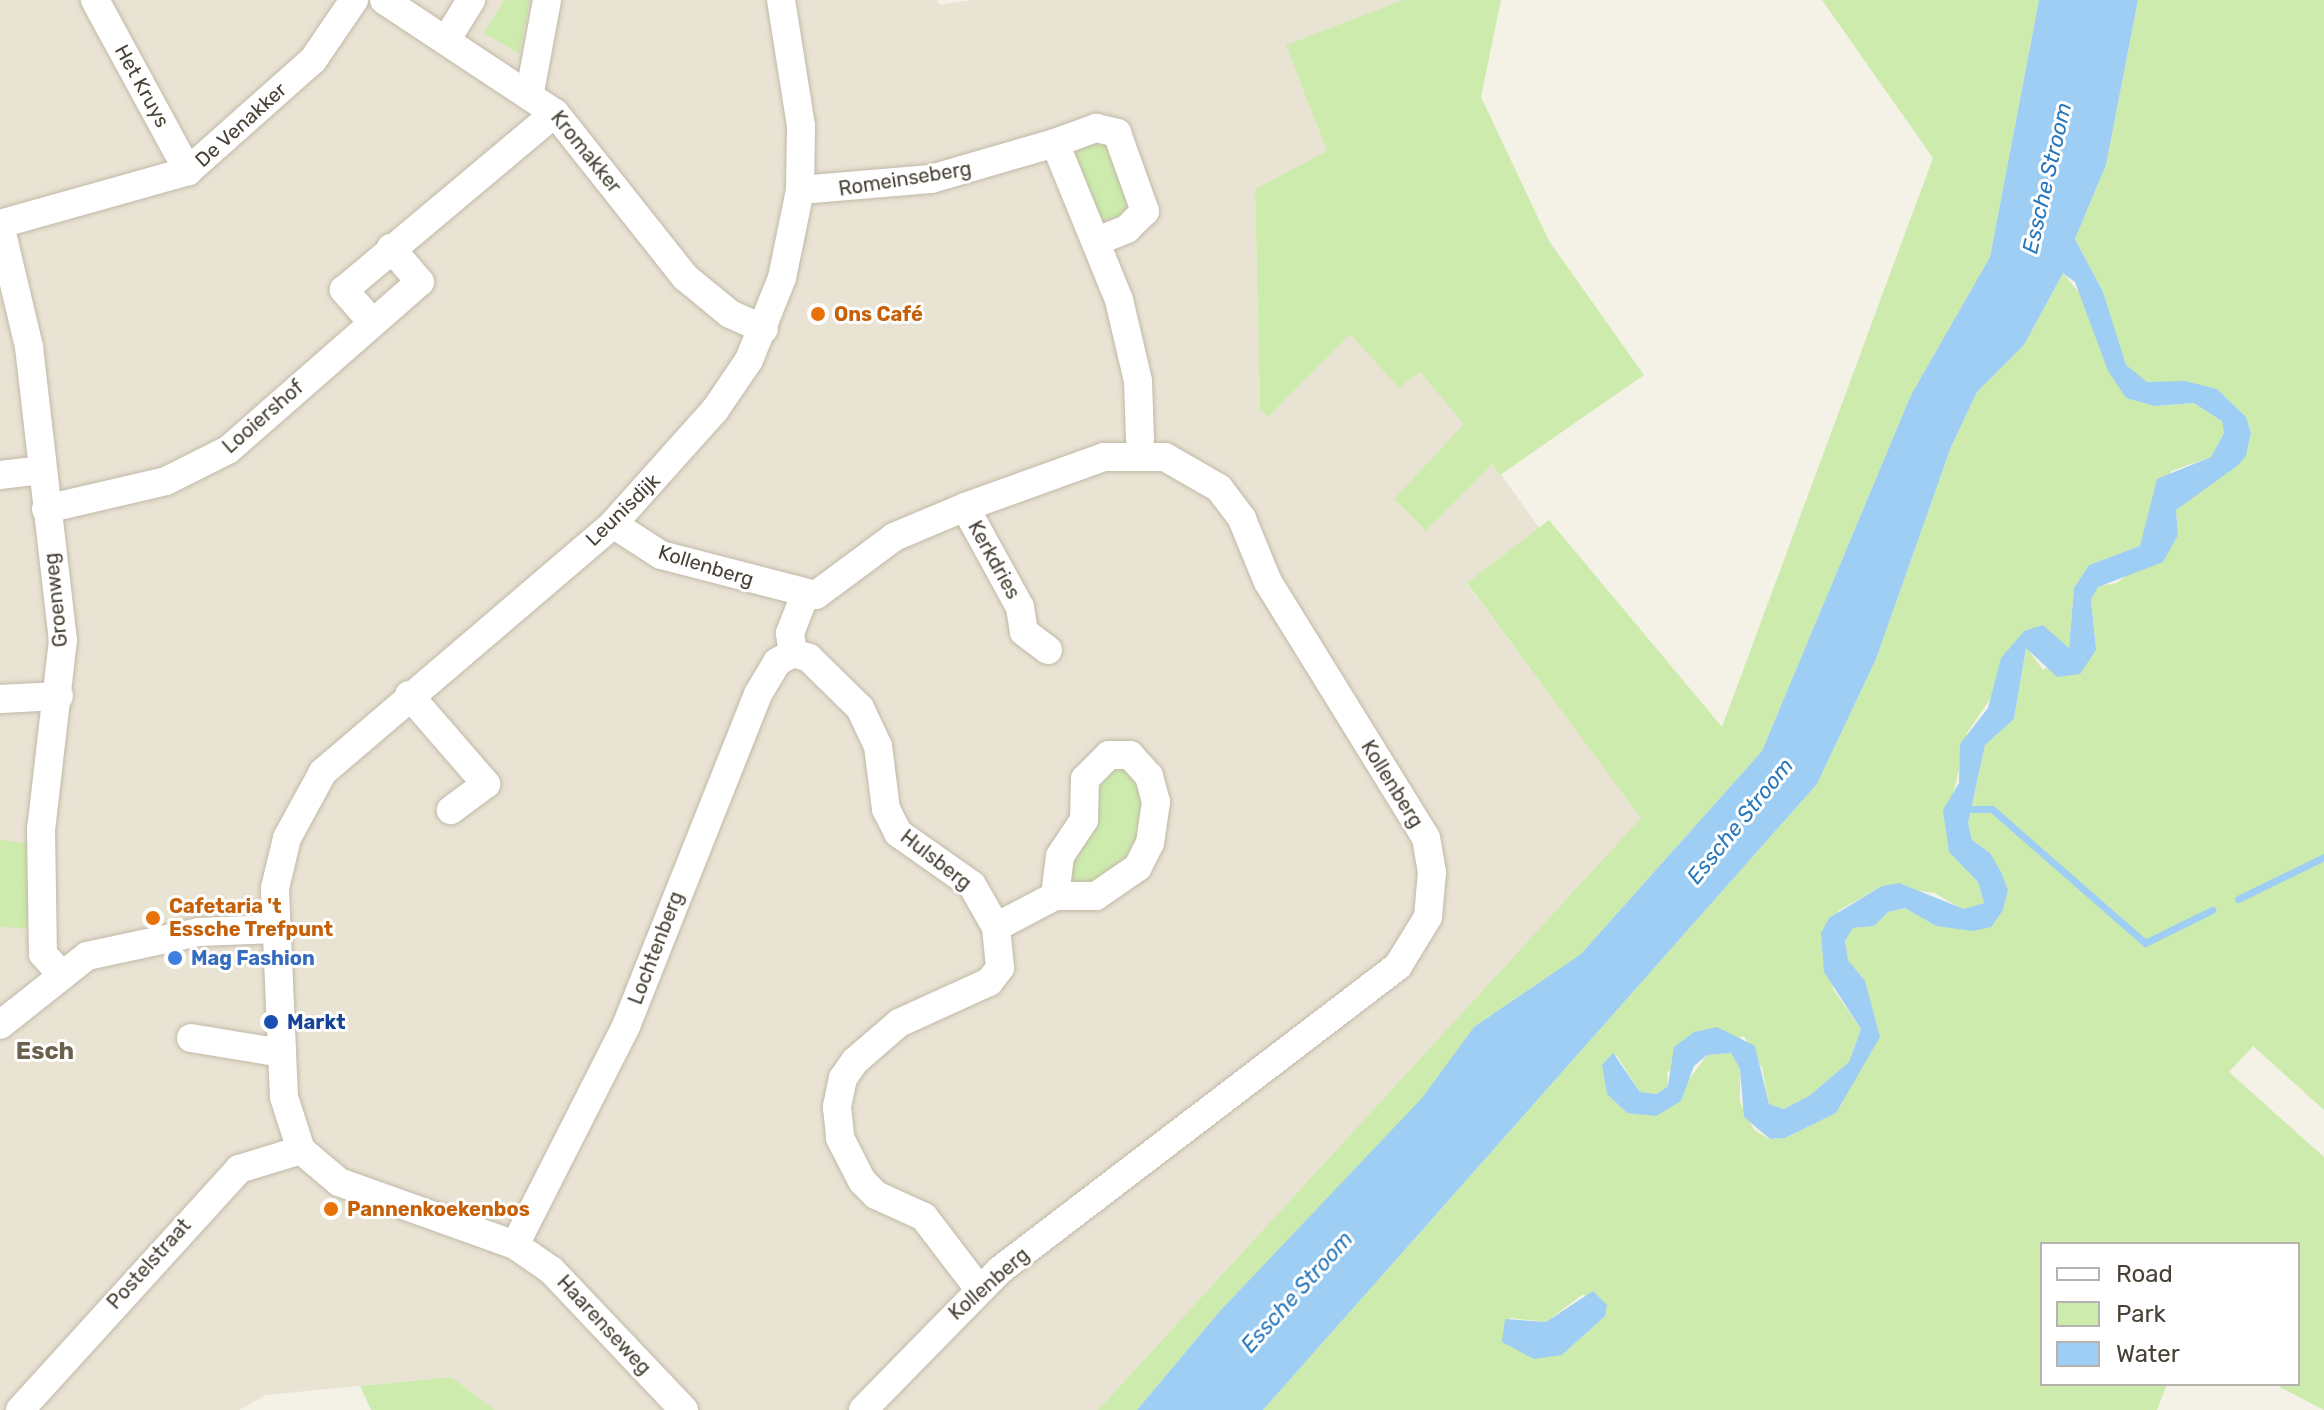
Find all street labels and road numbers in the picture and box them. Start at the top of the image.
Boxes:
street label: Het Kruys [110,41,174,131]
street label: De Venakker [190,78,292,172]
street label: Kromakker [546,106,626,198]
street label: Romeinseberg [837,157,973,201]
street label: Looiershof [218,375,308,459]
street label: Leunisdijk [581,469,665,551]
street label: Kerkdries [963,517,1025,603]
street label: Kollenberg [655,540,757,592]
street label: Groenweg [39,552,73,648]
street label: Kollenberg [1356,736,1428,832]
street label: Hulsberg [896,825,976,895]
street label: Lochtenberg [623,888,689,1008]
street label: Postelstraat [102,1214,196,1314]
street label: Kollenberg [944,1243,1034,1325]
street label: Haarenseweg [552,1270,656,1380]

